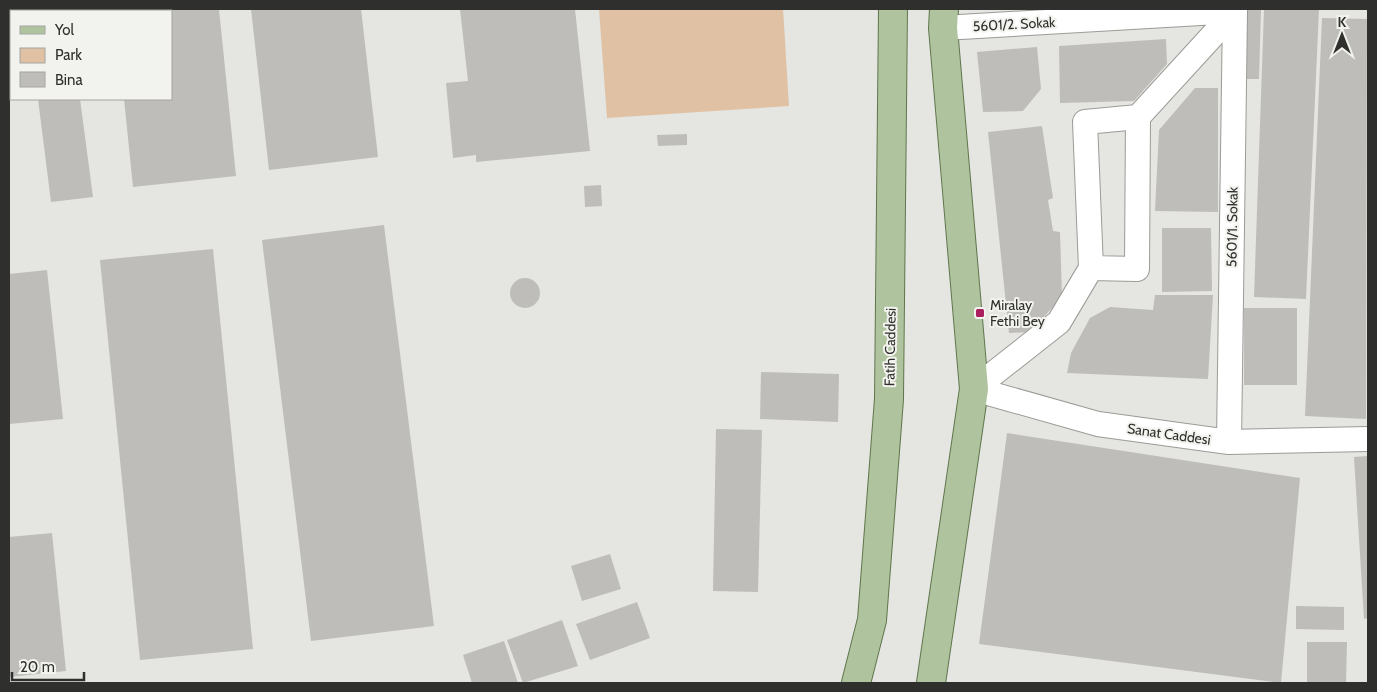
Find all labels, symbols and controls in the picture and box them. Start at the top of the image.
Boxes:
legend [10,10,172,100]
north arrow [1317,10,1367,60]
street label: 5601/2. Sokak [972,13,1057,35]
text: K [1338,13,1347,31]
text: Yol [54,21,74,39]
text: Park [55,46,82,64]
text: Bina [55,71,83,89]
street label: 5601/1. Sokak [1222,186,1242,267]
place label: Miralay Fethi Bey [990,296,1045,330]
marker: Miralay Fethi Bey [974,307,986,319]
street label: Fatih Caddesi [880,308,900,386]
street label: Sanat Caddesi [1126,419,1212,449]
scale bar [12,650,85,682]
text: 20 m [20,658,55,676]

